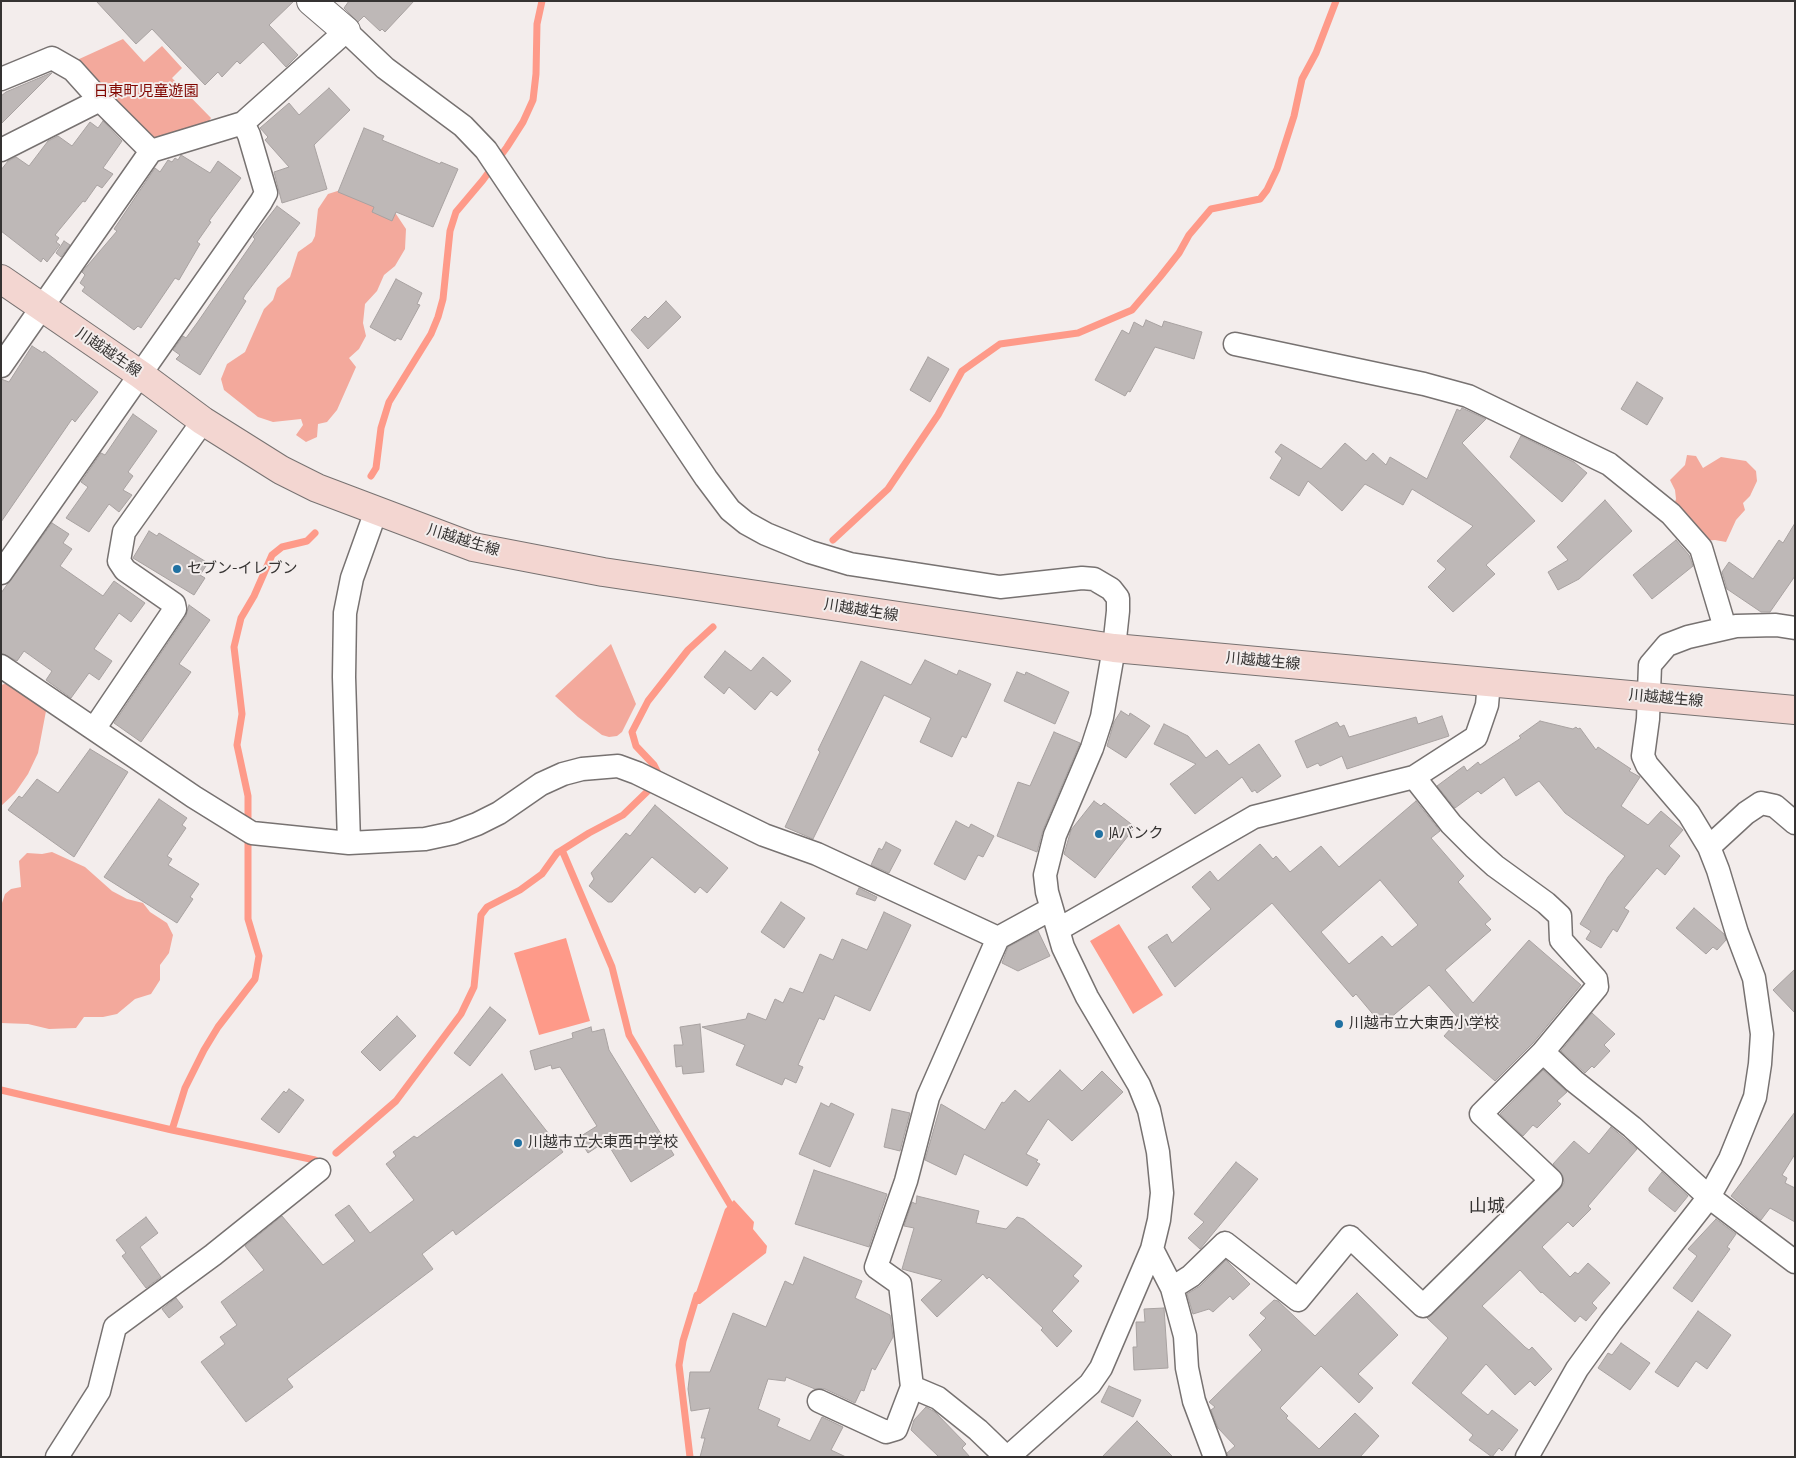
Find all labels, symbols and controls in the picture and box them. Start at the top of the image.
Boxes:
park label: 日東町児童遊園 [94,83,198,101]
street label: 川越越生線 [72,325,144,381]
street label: 川越越生線 [425,521,501,561]
place label: セブン-イレブン [187,560,298,578]
marker: セブン-イレブン [171,563,183,575]
street label: 川越越生線 [823,596,899,626]
street label: 川越越生線 [1225,650,1301,674]
street label: 川越越生線 [1628,687,1704,711]
place label: JAバンク [1109,825,1163,843]
marker: JAバンク [1093,828,1105,840]
place label: 川越市立大東西小学校 [1349,1015,1499,1033]
marker: 川越市立大東西小学校 [1333,1018,1345,1030]
place label: 川越市立大東西中学校 [528,1134,678,1152]
marker: 川越市立大東西中学校 [512,1137,524,1149]
district label: 山城 [1469,1196,1505,1218]

